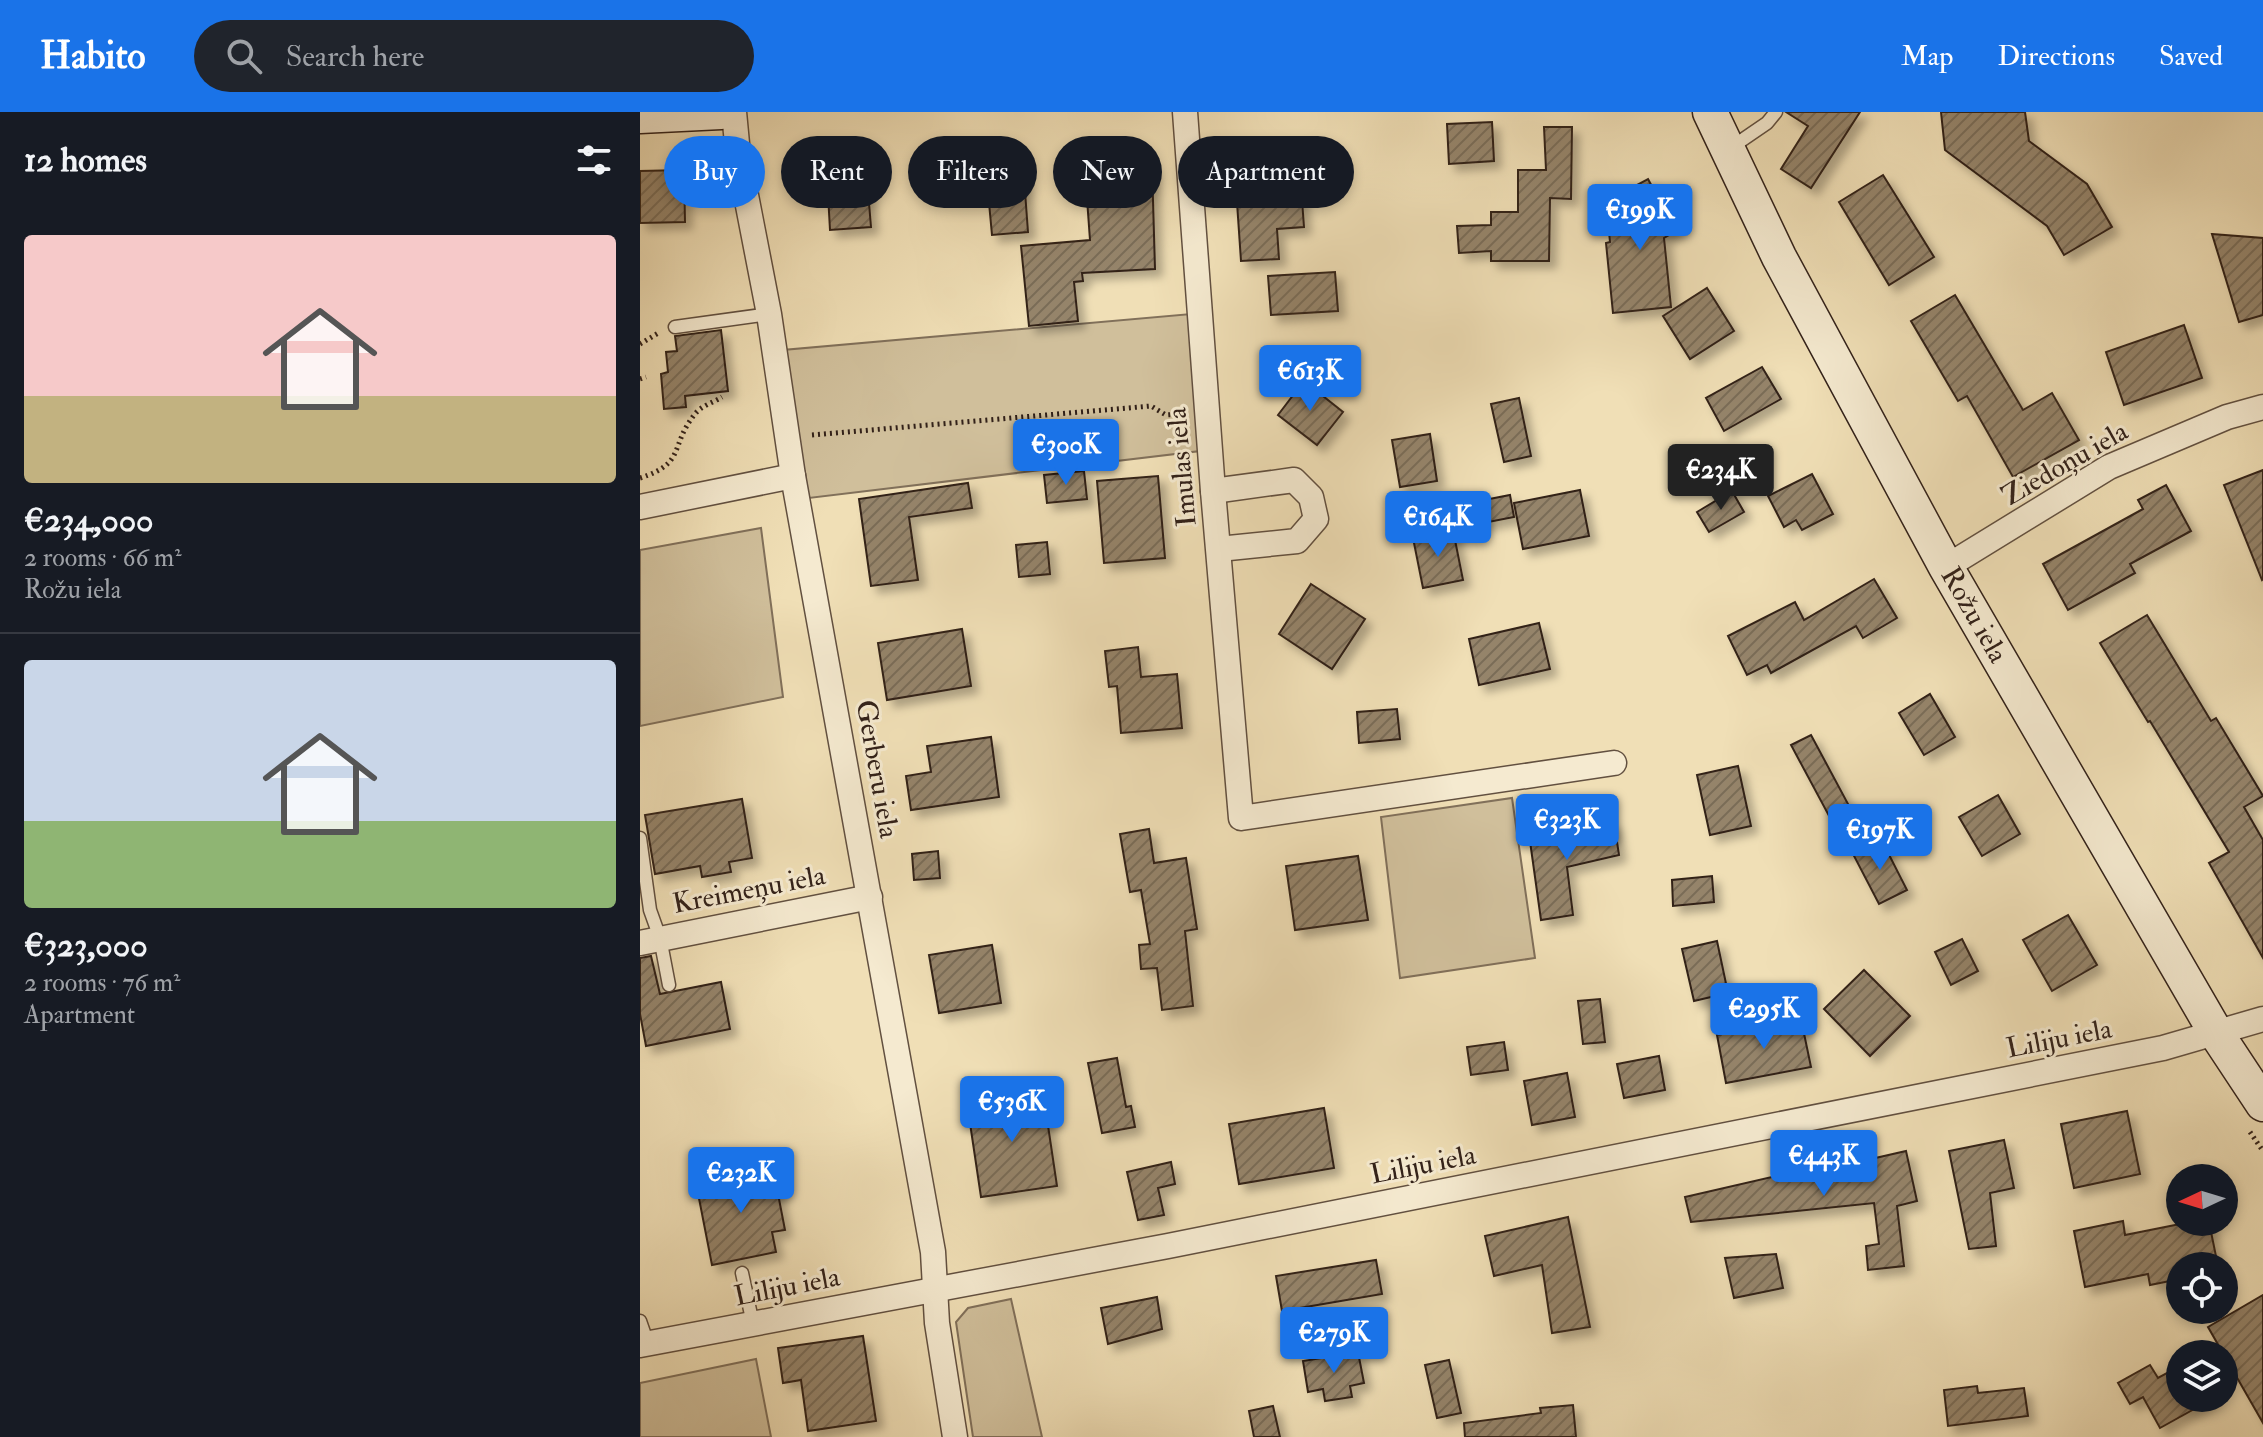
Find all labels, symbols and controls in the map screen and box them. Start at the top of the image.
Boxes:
search box [194,20,754,92]
text: Habito [40,32,146,80]
icon: search [222,34,266,78]
text: Search here [286,38,424,75]
text: Map [1901,39,1954,74]
text: Directions [1998,39,2115,74]
text: Saved [2159,39,2223,74]
chip: Buy [664,136,765,208]
chip: Rent [781,136,892,208]
chip: Filters [908,136,1037,208]
chip: New [1053,136,1162,208]
chip: Apartment [1178,136,1354,208]
icon: filters [572,138,616,182]
text: 12 homes [24,139,147,182]
pin: €199K [1584,184,1696,252]
text: €199K [1605,194,1675,226]
icon: home [248,287,392,431]
pin: €613K [1254,345,1366,413]
text: €613K [1277,355,1343,387]
street label: Imulas iela [1159,406,1205,528]
street label: Ziedoņu iela [1996,414,2135,514]
pin: €300K [1010,419,1122,487]
text: €300K [1031,429,1101,461]
pin: €234K [1665,444,1777,512]
text: €234K [1686,454,1756,486]
pin: €164K [1382,491,1494,559]
text: €234,000 [24,499,154,542]
text: €164K [1403,501,1473,533]
text: 2 rooms · 66 m² [24,542,182,574]
street label: Rožu iela [1933,561,2016,670]
text: Rožu iela [24,574,121,606]
street label: Gerberu iela [848,697,906,841]
icon: home [248,712,392,856]
pin: €323K [1511,794,1623,862]
text: €323K [1534,804,1600,836]
pin: €197K [1824,804,1936,872]
text: €197K [1846,814,1914,846]
street label: Kreimeņu iela [670,858,829,922]
text: €323,000 [24,924,148,967]
text: 2 rooms · 76 m² [24,967,180,999]
pin: €295K [1708,983,1820,1051]
text: €295K [1728,993,1800,1025]
text: Apartment [24,999,135,1031]
street label: Liliju iela [2003,1012,2115,1066]
pin: €536K [956,1076,1068,1144]
text: €536K [978,1086,1046,1118]
pin: €443K [1768,1130,1880,1198]
street label: Liliju iela [1367,1138,1479,1192]
text: €443K [1788,1140,1860,1172]
pin: €232K [685,1147,797,1215]
text: €232K [706,1157,776,1189]
north arrow [2166,1164,2238,1236]
map controls [2166,1164,2238,1412]
button: locate [2166,1252,2238,1324]
street label: Liliju iela [731,1260,843,1314]
pin: €279K [1278,1307,1390,1375]
text: €279K [1298,1317,1370,1349]
button: layers [2166,1340,2238,1412]

